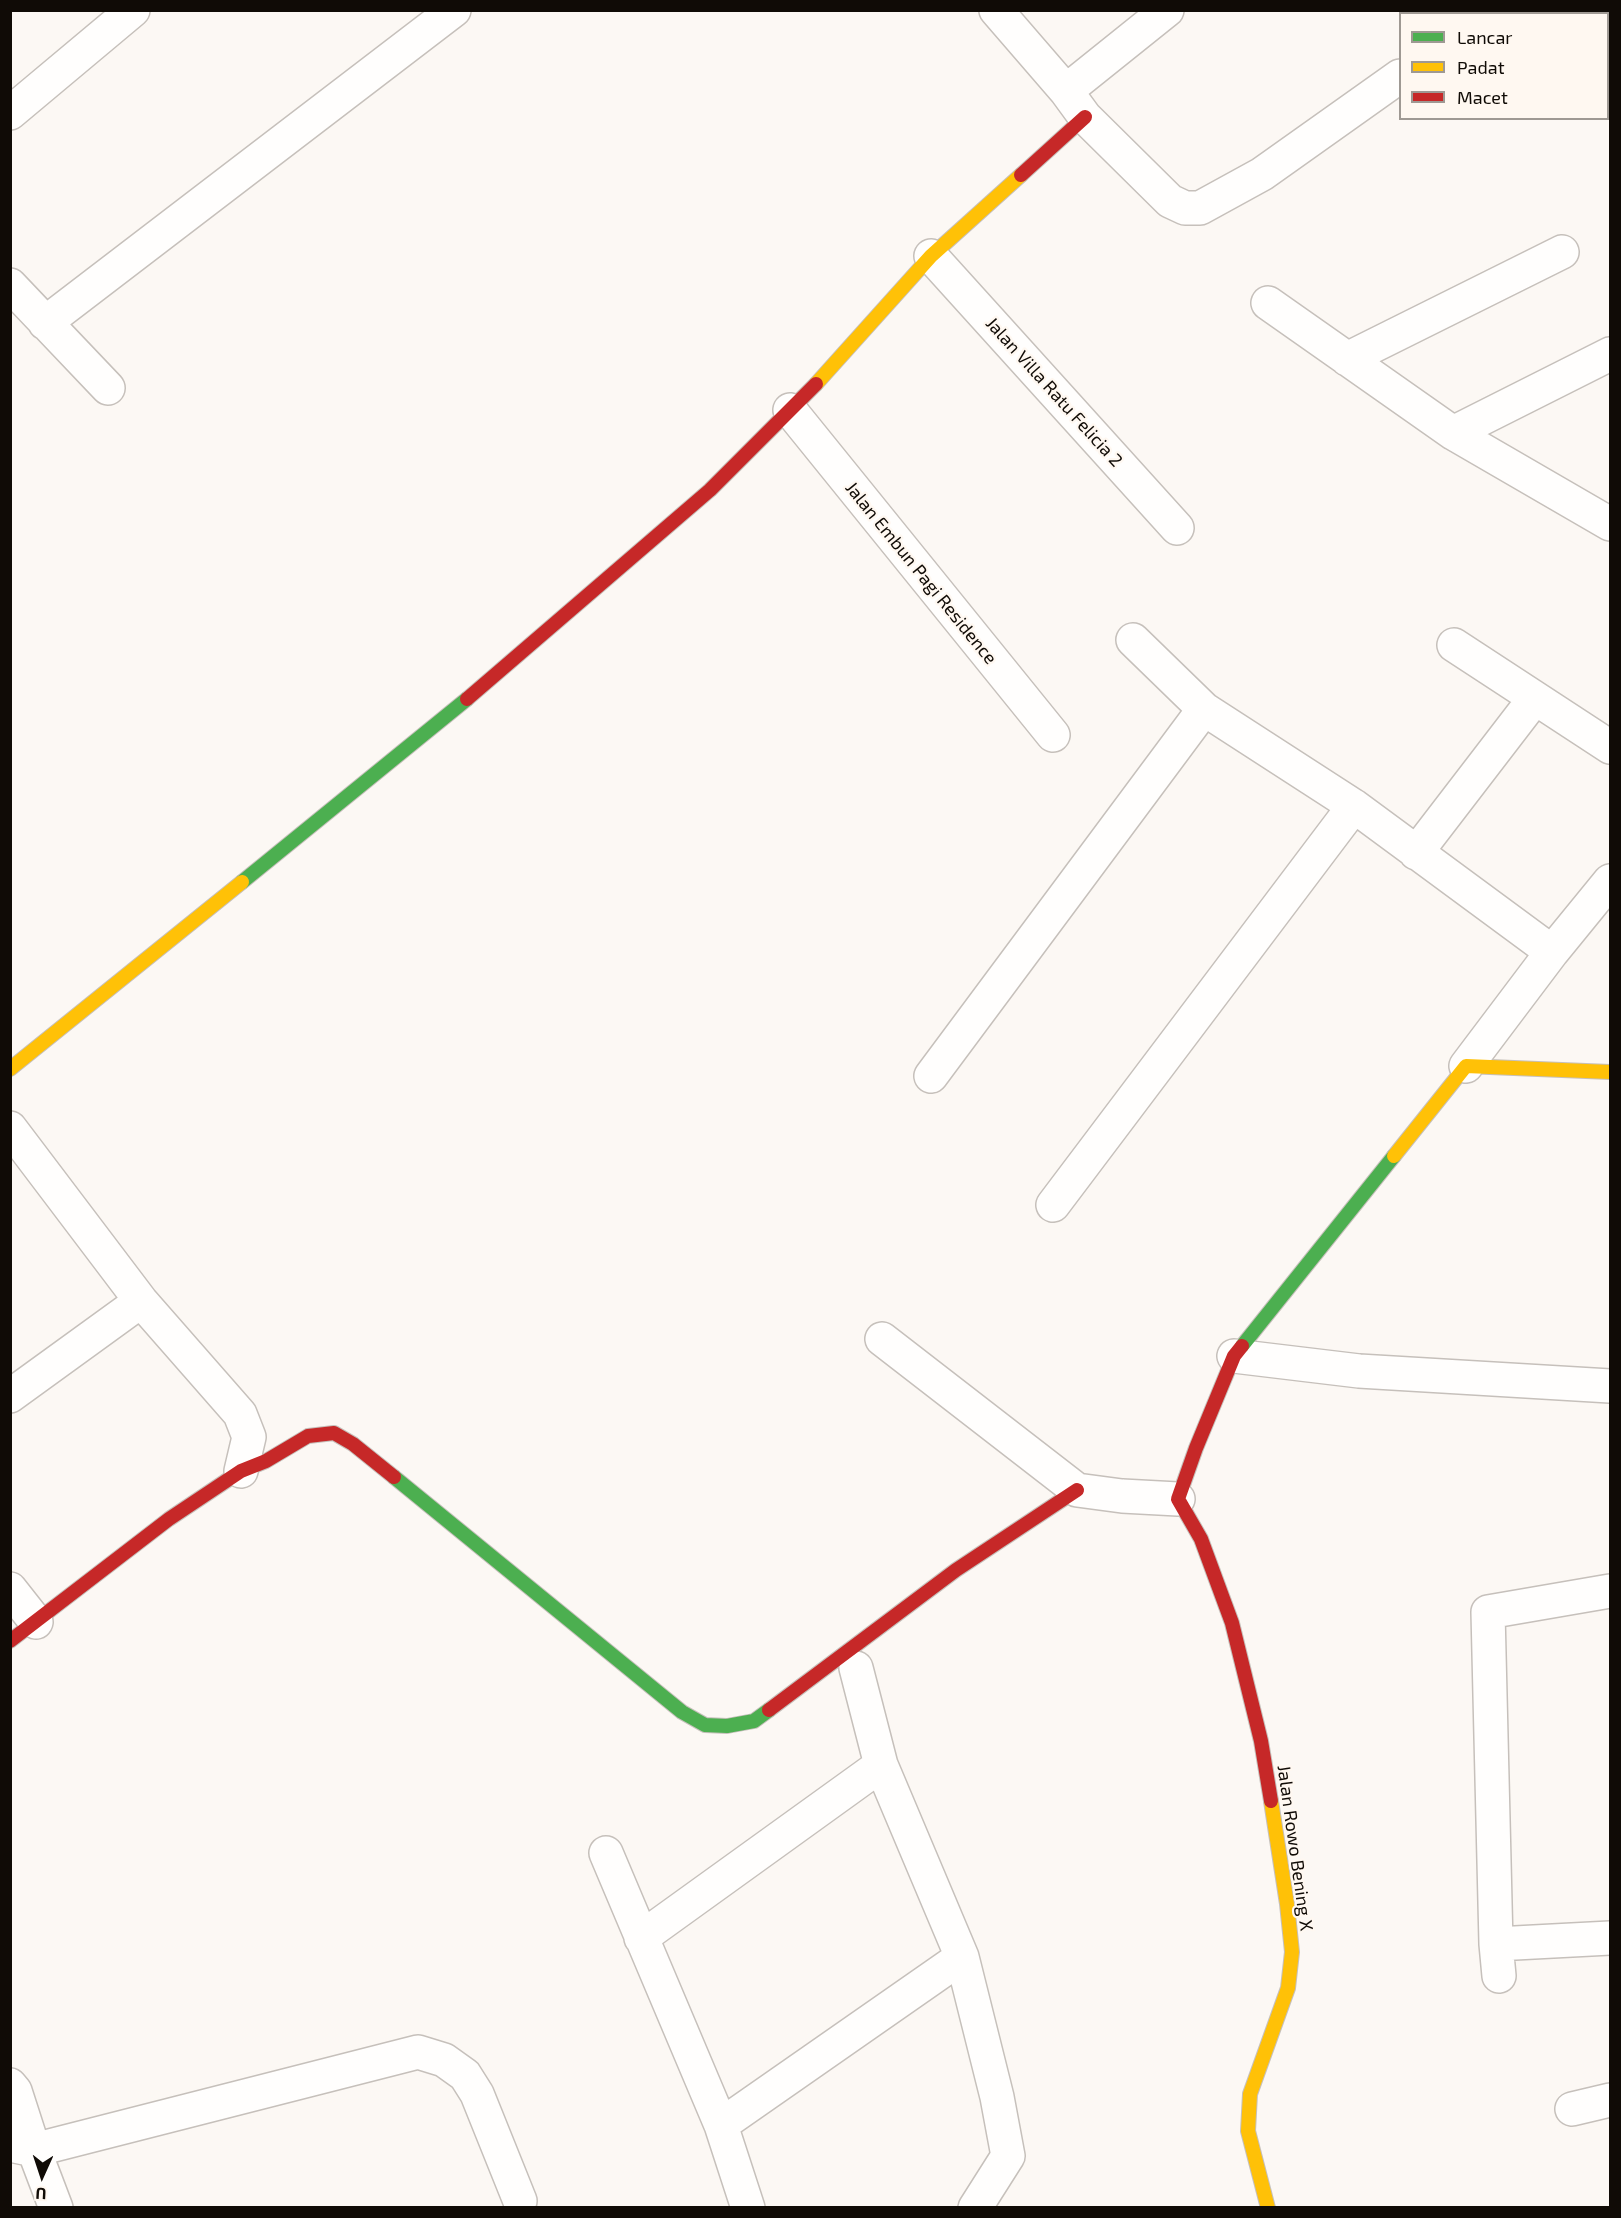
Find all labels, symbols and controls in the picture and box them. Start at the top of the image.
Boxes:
legend [1399,12,1609,120]
text: Lancar [1457,26,1513,48]
text: Padat [1457,56,1504,78]
text: Macet [1457,86,1508,108]
street label: Jalan Villa Ratu Felicia 2 [981,313,1127,471]
street label: Jalan Embun Pagi Residence [841,477,1001,669]
street label: Jalan Rowo Bening X [1273,1764,1317,1932]
north arrow [12,2146,72,2206]
text: U [35,2185,47,2204]

